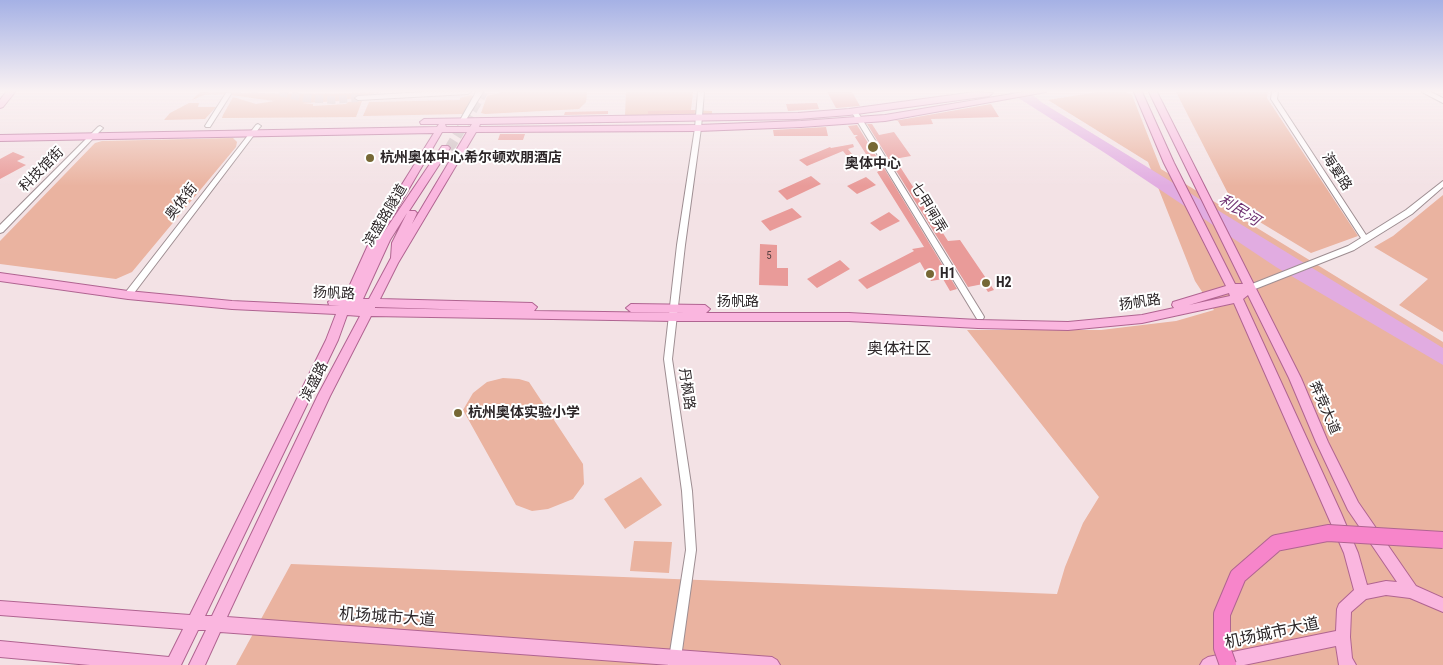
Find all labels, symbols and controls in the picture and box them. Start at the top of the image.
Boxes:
marker: 奥体中心 [866,140,880,154]
street label: 科技馆街 [16,144,68,196]
place label: 杭州奥体中心希尔顿欢朋酒店 [380,150,562,166]
street label: 海宴路 [1318,150,1354,194]
marker: 杭州奥体中心希尔顿欢朋酒店 [364,152,376,164]
place label: 奥体中心 [845,156,901,172]
street label: 奥体街 [162,180,202,224]
street label: 七甲闸弄 [906,180,950,236]
street label: 滨盛路隧道 [361,182,411,250]
water label: 利民河 [1215,191,1263,231]
house number: 5 [766,249,772,263]
place label: H1 [940,266,956,282]
marker: H1 [924,268,936,280]
place label: H2 [996,275,1012,291]
marker: H2 [980,277,992,289]
street label: 扬帆路 [313,285,355,303]
street label: 扬帆路 [1118,292,1162,314]
street label: 扬帆路 [717,294,759,310]
district label: 奥体社区 [867,340,931,360]
street label: 滨盛路 [298,359,332,405]
street label: 丹枫路 [675,367,697,411]
street label: 奔竞大道 [1305,379,1343,437]
place label: 杭州奥体实验小学 [468,405,580,421]
marker: 杭州奥体实验小学 [452,407,464,419]
street label: 机场城市大道 [338,605,436,631]
street label: 机场城市大道 [1223,615,1321,653]

